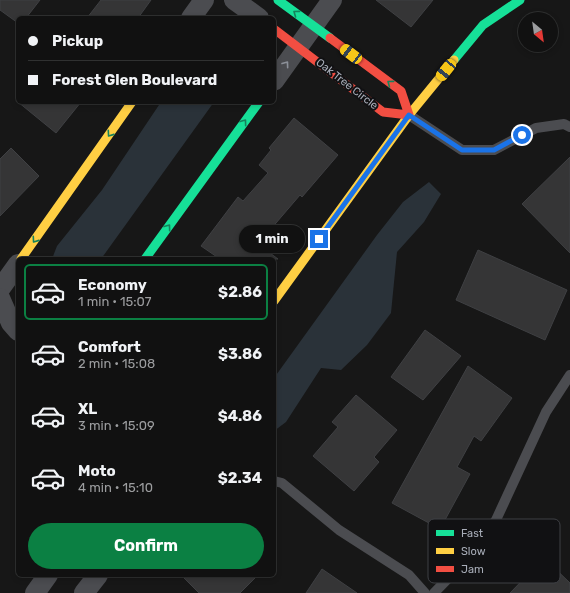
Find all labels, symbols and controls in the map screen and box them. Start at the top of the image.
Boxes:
one-way arrow [293,11,300,18]
north arrow [518,12,558,52]
map controls [518,12,558,52]
text: Pickup [52,32,103,50]
car [338,42,364,66]
street label: Oak Tree Circle [313,56,381,112]
car [434,57,458,83]
one-way arrow [282,61,289,68]
text: Forest Glen Boulevard [52,71,217,89]
one-way arrow [387,80,394,87]
one-way arrow [239,120,246,127]
route start [513,126,531,144]
one-way arrow [107,130,115,137]
one-way arrow [163,225,170,232]
callout: 1 min [239,225,305,253]
route end [310,230,328,248]
text: 1 min [255,231,289,246]
one-way arrow [32,236,40,243]
icon: car [30,274,66,310]
text: Economy [78,276,147,294]
text: $2.86 [218,283,262,301]
text: 1 min · 15:07 [78,294,152,309]
icon: car [30,336,66,372]
text: Comfort [78,338,141,356]
text: $3.86 [218,345,262,363]
text: 2 min · 15:08 [78,356,155,371]
icon: car [30,398,66,434]
text: XL [78,400,97,418]
text: $4.86 [218,407,262,425]
text: 3 min · 15:09 [78,418,155,433]
icon: car [30,460,66,496]
text: Moto [78,462,116,480]
text: $2.34 [218,469,262,487]
text: 4 min · 15:10 [78,480,153,495]
legend [428,519,560,583]
button: Confirm [28,523,264,569]
text: Fast [461,527,484,540]
text: Slow [461,545,486,558]
text: Jam [461,563,484,576]

